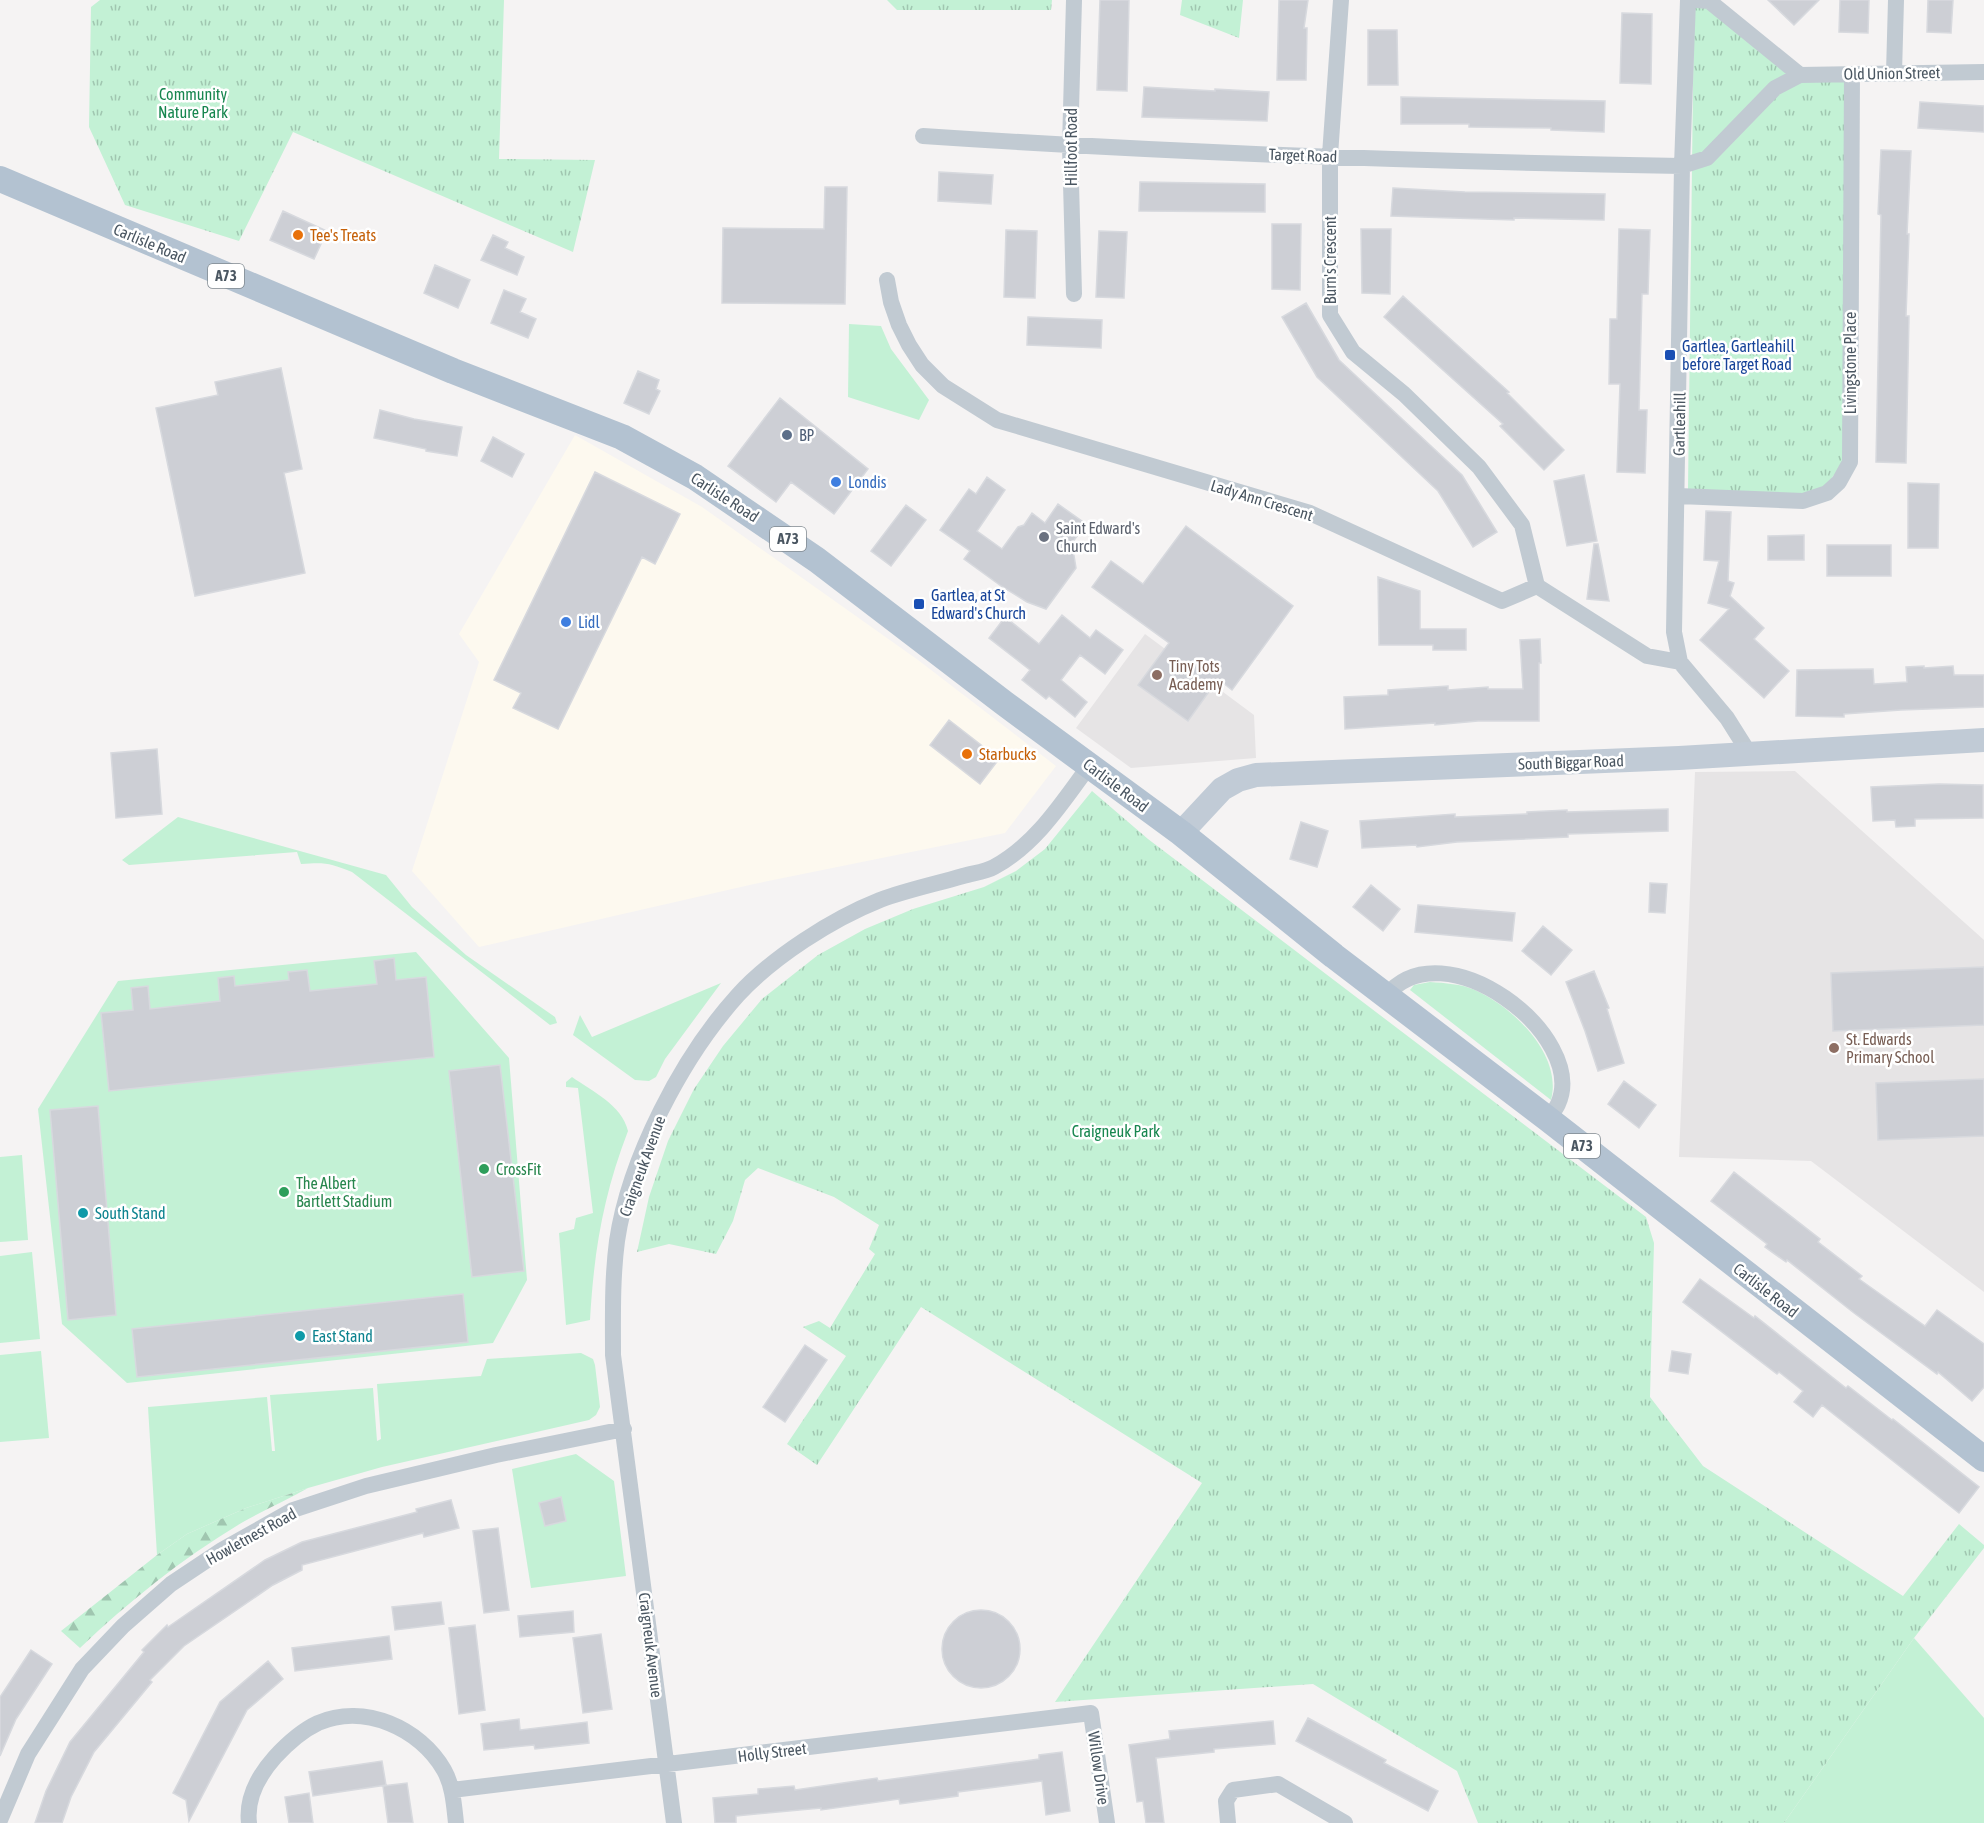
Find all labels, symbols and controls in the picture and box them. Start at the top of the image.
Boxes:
street label: Old Union Street [1844,63,1941,83]
park label: Community Nature Park [158,85,228,121]
street label: Hillfoot Road [1062,108,1080,186]
street label: Target Road [1268,145,1338,166]
street label: Burn's Crescent [1321,215,1339,304]
street label: Carlisle Road [111,220,189,266]
place label: Tee's Treats [310,226,377,244]
marker: Tee's Treats [291,228,305,242]
road number: A73 [208,264,244,288]
street label: Livingstone Place [1841,312,1860,414]
place label: Gartlea, Gartleahill before Target Road [1682,337,1795,374]
marker: Gartlea, Gartleahill before Target Road [1663,348,1677,362]
street label: Gartleahill [1669,391,1689,456]
place label: BP [799,426,815,444]
marker: BP [780,428,794,442]
street label: Carlisle Road [688,468,762,526]
place label: Londis [848,473,887,491]
marker: Londis [829,475,843,489]
street label: Lady Ann Crescent [1208,476,1316,525]
place label: Saint Edward's Church [1056,519,1141,555]
road number: A73 [770,527,806,551]
marker: Saint Edward's Church [1037,530,1051,544]
place label: Gartlea, at St Edward's Church [931,586,1026,622]
marker: Gartlea, at St Edward's Church [912,597,926,611]
place label: Lidl [578,613,600,631]
marker: Lidl [559,615,573,629]
place label: Tiny Tots Academy [1169,657,1224,694]
marker: Tiny Tots Academy [1150,668,1164,682]
place label: Starbucks [979,745,1037,763]
marker: Starbucks [960,747,974,761]
street label: South Biggar Road [1518,751,1624,774]
street label: Carlisle Road [1080,755,1152,815]
place label: St. Edwards Primary School [1846,1030,1935,1067]
marker: St. Edwards Primary School [1827,1041,1841,1055]
street label: Craigneuk Avenue [615,1113,670,1219]
park label: Craigneuk Park [1072,1122,1160,1141]
road number: A73 [1564,1134,1600,1158]
place label: CrossFit [496,1160,542,1178]
marker: CrossFit [477,1162,491,1176]
place label: The Albert Bartlett Stadium [296,1174,392,1210]
marker: The Albert Bartlett Stadium [277,1185,291,1199]
place label: South Stand [95,1204,166,1222]
marker: South Stand [76,1206,90,1220]
street label: Carlisle Road [1730,1259,1802,1321]
place label: East Stand [312,1327,373,1345]
marker: East Stand [293,1329,307,1343]
street label: Howletnest Road [203,1504,299,1568]
street label: Craigneuk Avenue [635,1591,666,1699]
street label: Willow Drive [1085,1730,1113,1806]
street label: Holly Street [737,1739,808,1766]

